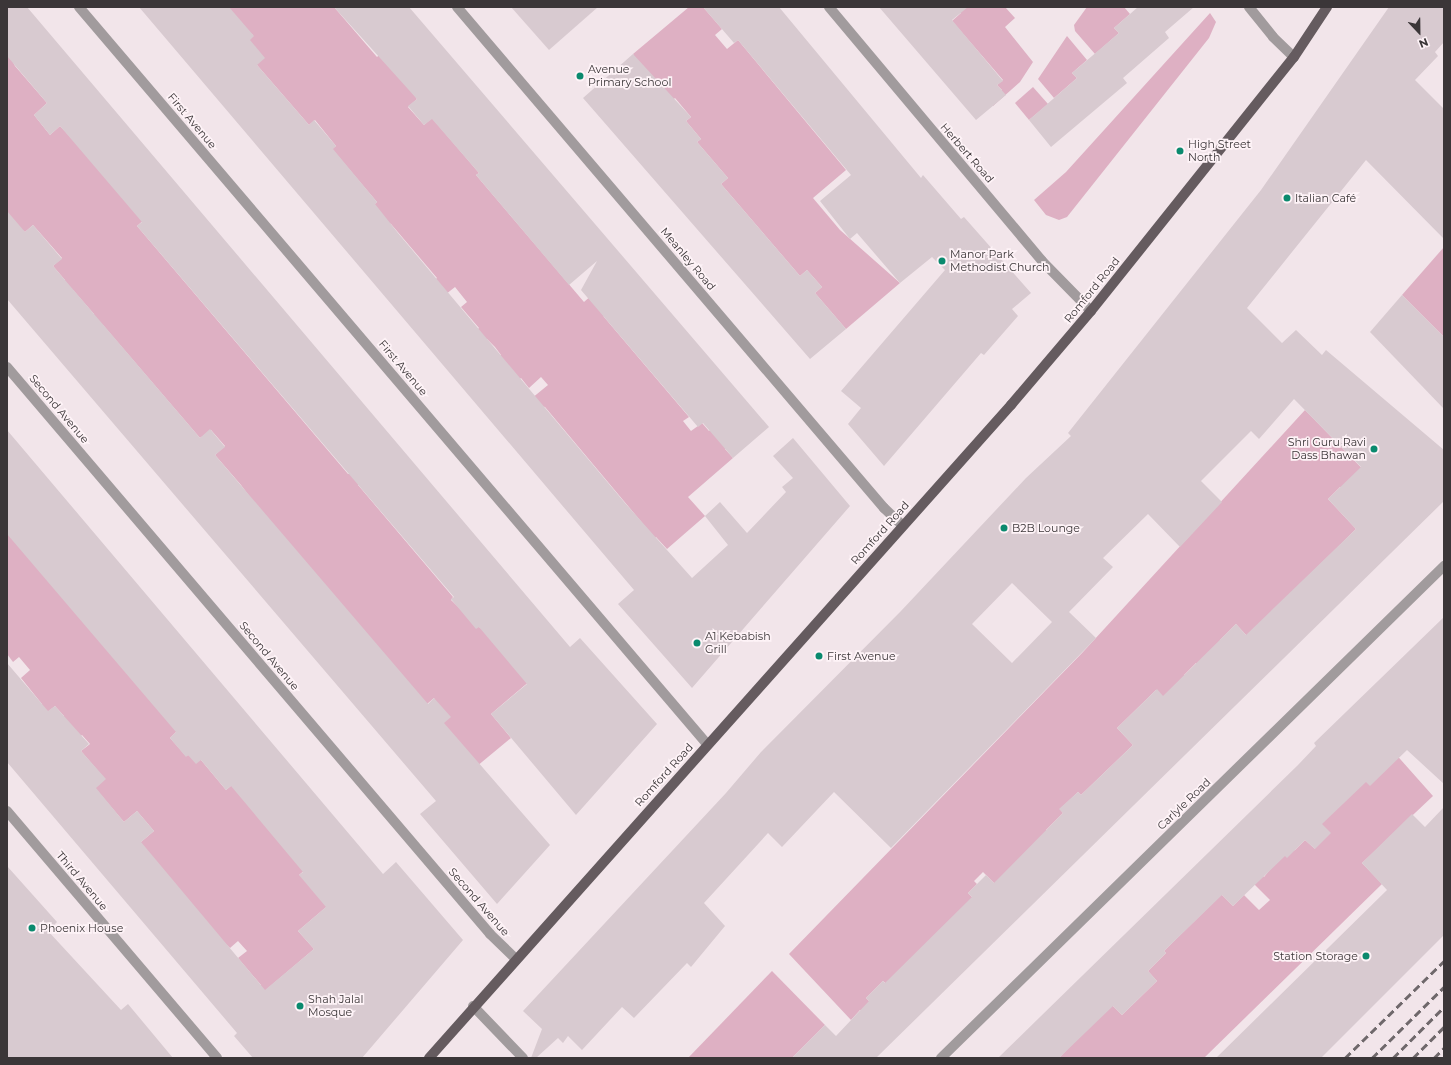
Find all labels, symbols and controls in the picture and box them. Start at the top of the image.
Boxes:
north arrow [1399,12,1439,52]
text: N [1417,35,1430,51]
place label: Avenue Primary School [588,63,671,89]
marker: Avenue Primary School [575,71,585,81]
street label: First Avenue [165,91,219,151]
street label: Herbert Road [938,120,996,186]
place label: High Street North [1188,138,1251,164]
marker: High Street North [1175,146,1185,156]
place label: Italian Café [1295,191,1356,205]
marker: Italian Café [1282,193,1292,203]
street label: Meanley Road [658,225,718,293]
place label: Manor Park Methodist Church [950,248,1050,274]
street label: Romford Road [1062,255,1122,325]
marker: Manor Park Methodist Church [937,256,947,266]
street label: First Avenue [376,338,430,398]
street label: Second Avenue [26,372,92,446]
place label: Shri Guru Ravi Dass Bhawan [1288,436,1366,462]
marker: Shri Guru Ravi Dass Bhawan [1369,444,1379,454]
street label: Romford Road [848,499,912,567]
place label: B2B Lounge [1012,521,1080,535]
marker: B2B Lounge [999,523,1009,533]
street label: Second Avenue [236,619,302,693]
place label: A1 Kebabish Grill [705,630,771,656]
marker: A1 Kebabish Grill [692,638,702,648]
place label: First Avenue [827,649,896,663]
marker: First Avenue [814,651,824,661]
street label: Romford Road [632,741,696,809]
street label: Carlyle Road [1155,775,1213,833]
street label: Third Avenue [54,849,110,913]
street label: Second Avenue [446,865,512,939]
place label: Phoenix House [40,921,123,935]
marker: Phoenix House [27,923,37,933]
place label: Station Storage [1273,949,1358,963]
marker: Station Storage [1361,951,1371,961]
place label: Shah Jalal Mosque [308,993,363,1019]
marker: Shah Jalal Mosque [295,1001,305,1011]

